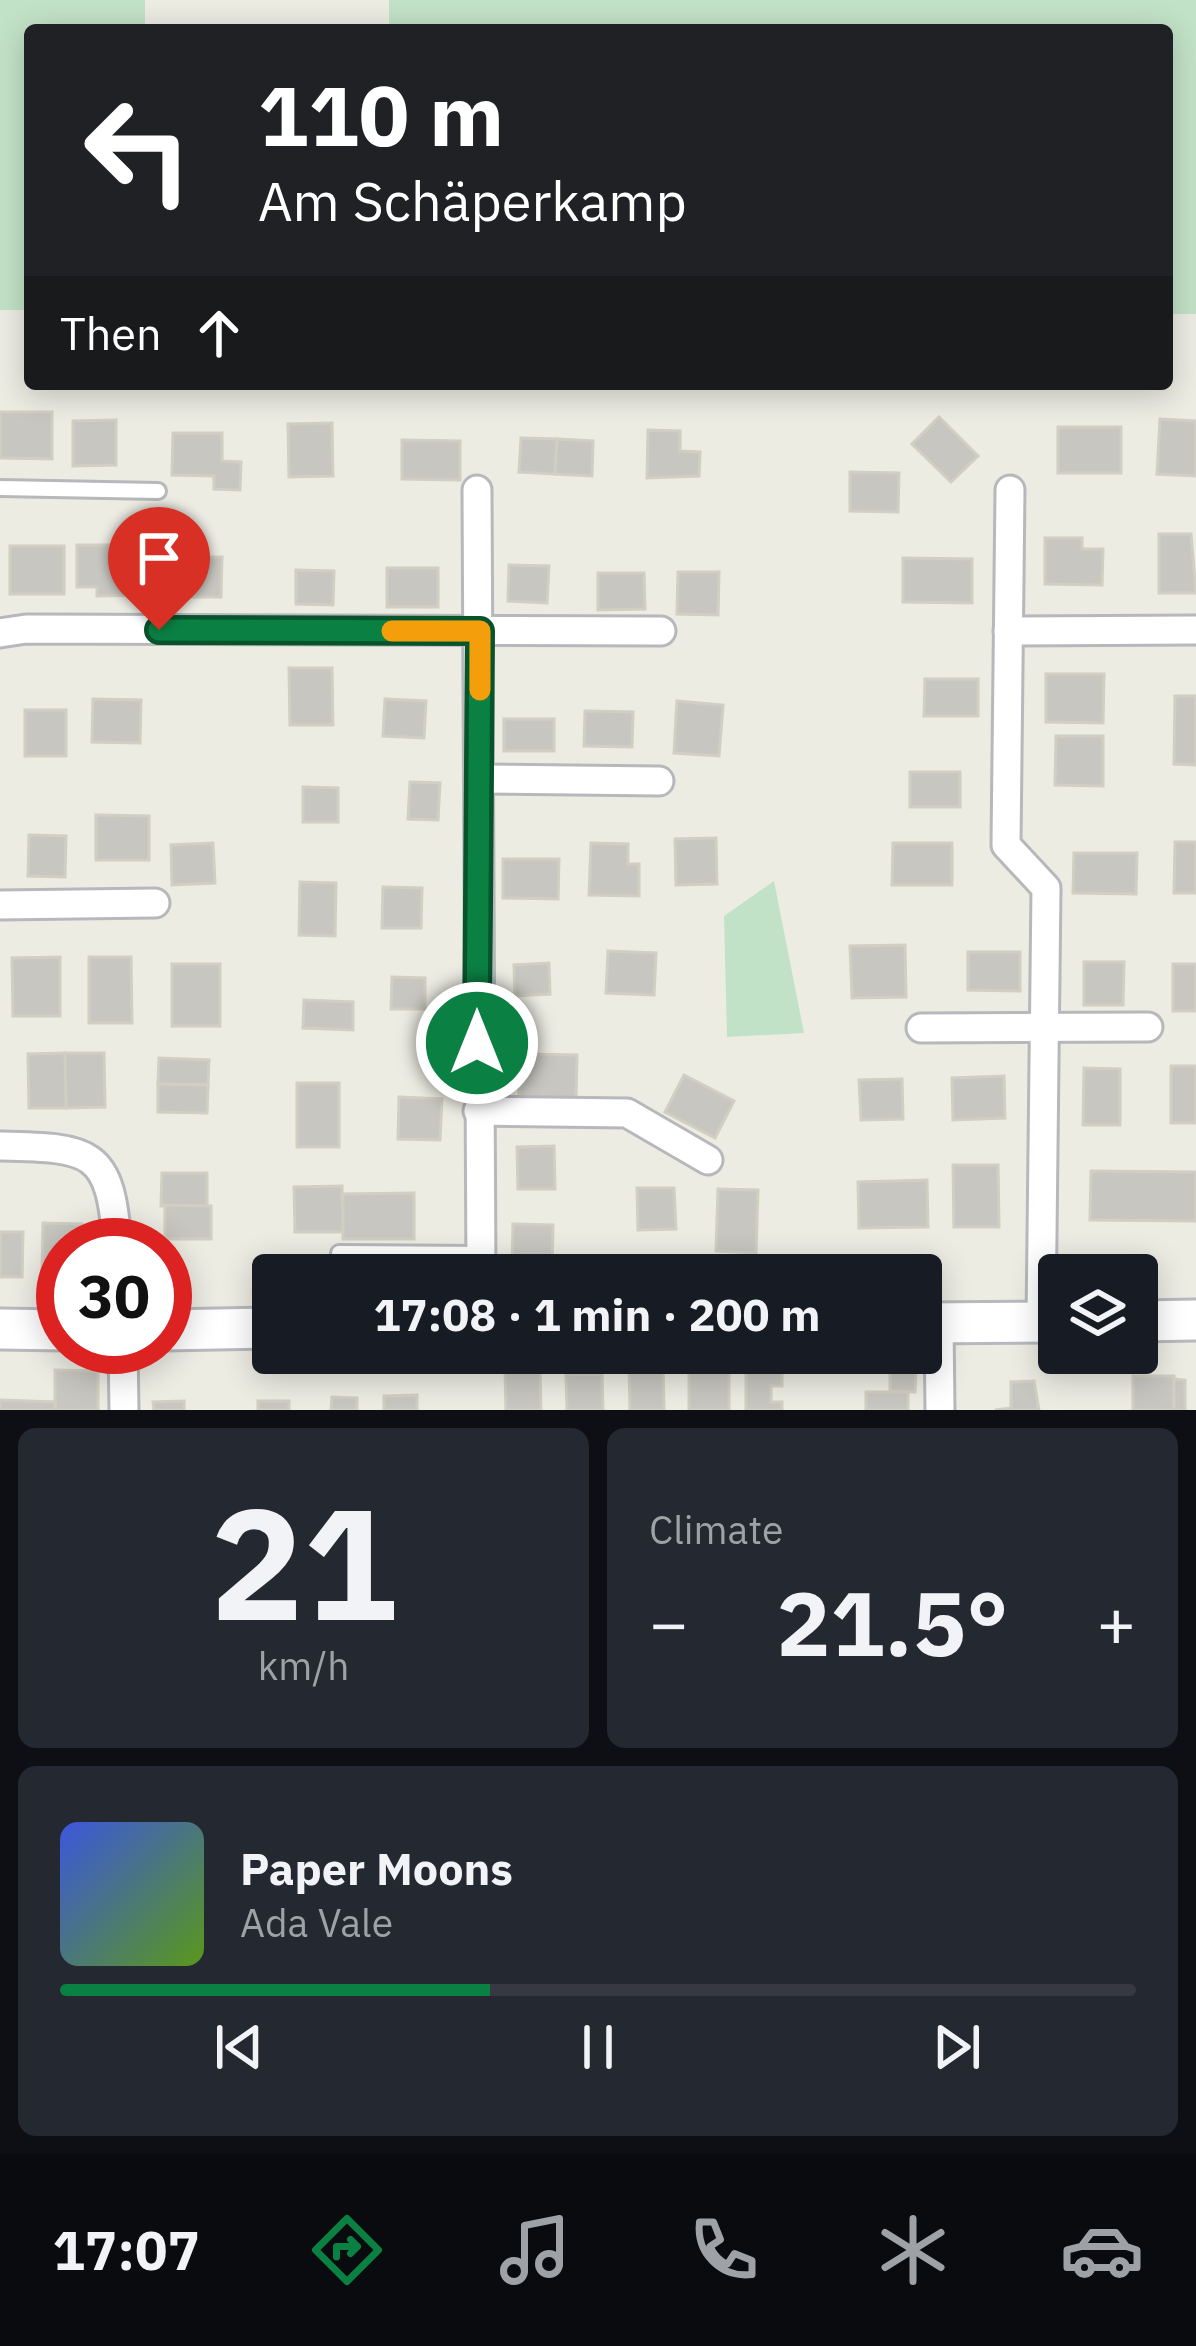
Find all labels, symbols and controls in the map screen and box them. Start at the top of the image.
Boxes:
text: 110 m [258,60,504,169]
icon: left [60,72,216,228]
text: Am Schäperkamp [258,166,687,236]
icon: ahead [186,300,252,366]
text: Then [60,304,162,362]
pin [108,507,210,630]
icon: arrive [126,525,192,591]
position arrow [414,980,540,1106]
speed limit sign: 30 [36,1218,192,1374]
map controls [1038,1254,1158,1374]
button: layers [1038,1254,1158,1374]
text: 17:08 · 1 min · 200 m [374,1285,820,1343]
text: 21 [210,1460,397,1663]
text: Climate [649,1504,783,1555]
text: 21.5° [776,1564,1009,1681]
text: − [649,1579,689,1665]
text: + [1096,1579,1136,1665]
text: km/h [258,1640,349,1691]
text: Paper Moons [240,1839,513,1897]
text: Ada Vale [240,1897,393,1948]
icon: previous [206,2014,272,2080]
icon: pause [565,2014,631,2080]
icon: next [924,2014,990,2080]
icon: directions [305,2208,389,2292]
icon: music [493,2208,577,2292]
icon: phone [682,2208,766,2292]
icon: climate [871,2208,955,2292]
icon: car [1060,2208,1144,2292]
text: 17:07 [52,2215,200,2285]

